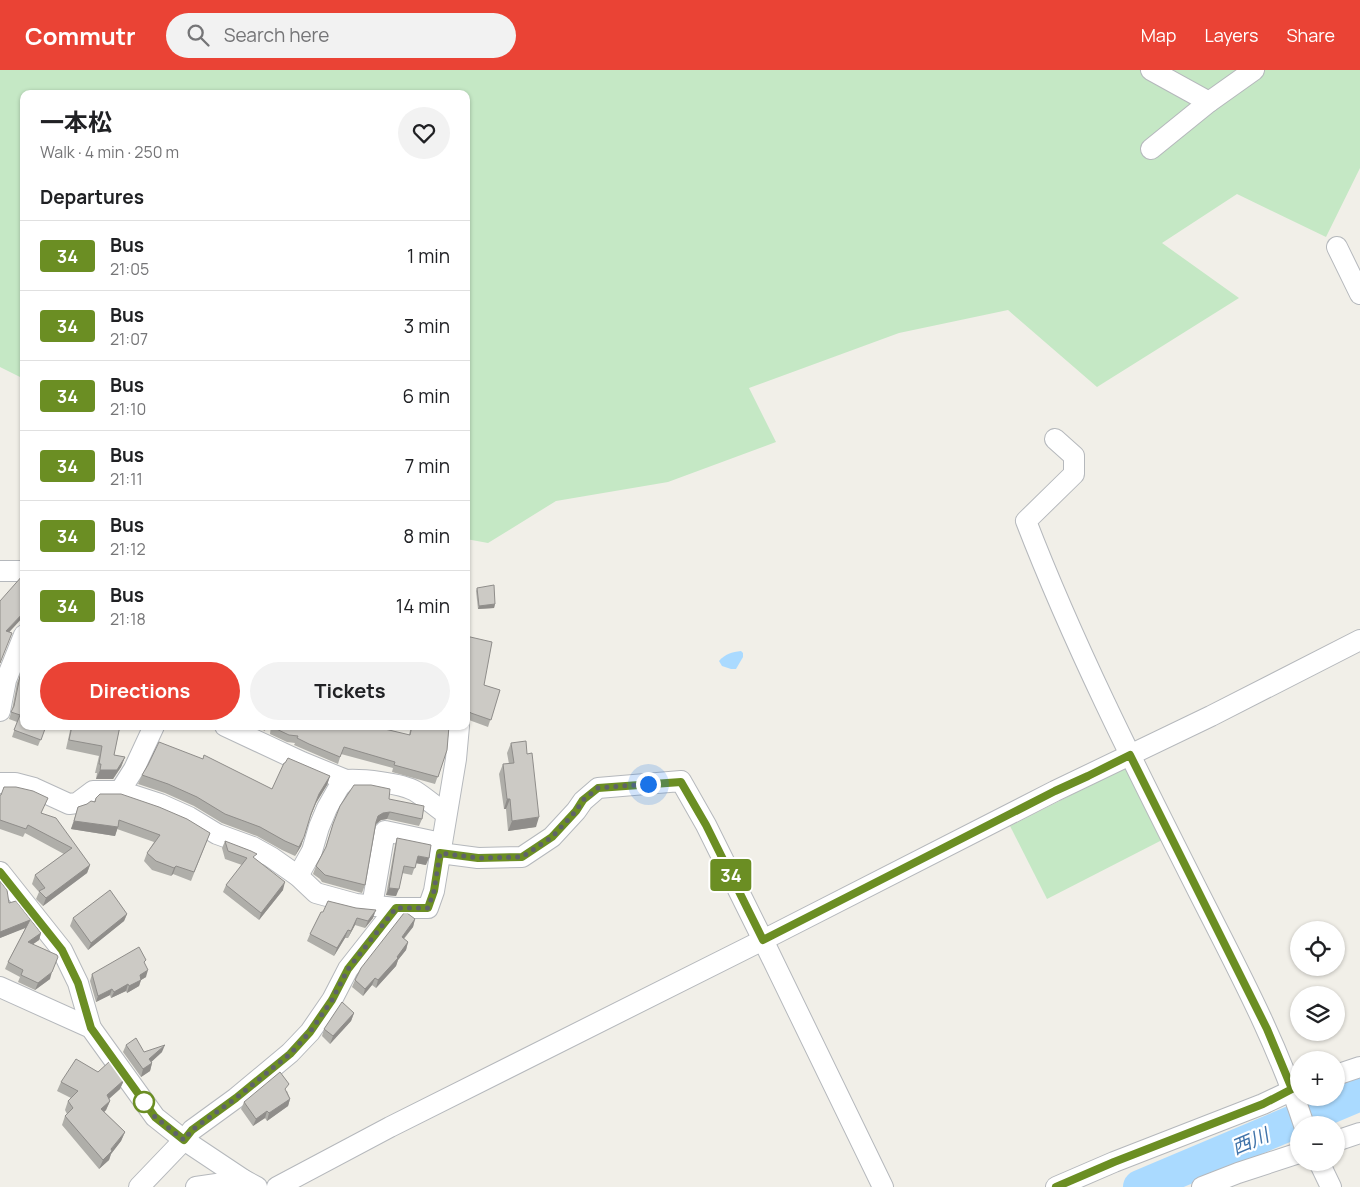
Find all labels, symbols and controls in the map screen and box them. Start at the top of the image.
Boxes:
search box [166,13,516,58]
text: Commutr [25,19,136,52]
icon: search [184,21,212,49]
text: Search here [224,22,329,48]
text: Map [1141,23,1176,47]
text: Layers [1204,23,1258,47]
text: Share [1286,23,1335,47]
text: 一本松 [40,105,112,138]
button: heart [398,107,450,159]
text: Walk · 4 min · 250 m [40,141,179,163]
text: Departures [40,184,144,210]
text: Bus [110,232,144,258]
text: 1 min [407,243,450,269]
text: 34 [57,244,78,268]
text: 21:05 [110,258,149,280]
text: Bus [110,302,144,328]
text: 3 min [404,313,450,339]
text: 34 [57,314,78,338]
text: 21:07 [110,328,148,350]
text: Bus [110,372,144,398]
text: 6 min [403,383,450,409]
text: 34 [57,384,78,408]
text: 21:10 [110,398,146,420]
text: Bus [110,442,144,468]
text: 7 min [405,453,450,479]
text: 34 [57,454,78,478]
text: 21:11 [110,468,143,490]
text: Bus [110,512,144,538]
text: 8 min [403,523,450,549]
text: 34 [57,524,78,548]
text: 21:12 [110,538,146,560]
text: Bus [110,582,144,608]
text: 14 min [396,593,450,619]
text: 34 [57,594,78,618]
text: 21:18 [110,608,146,630]
button: Directions [40,662,240,720]
button: Tickets [250,662,450,720]
your location [636,772,661,797]
line badge: 34 [708,859,754,891]
text: 34 [720,863,742,887]
map controls [1290,921,1345,1171]
button: locate [1290,921,1345,976]
button: layers [1290,986,1345,1041]
button: + [1290,1051,1345,1106]
unlabelled marker [133,1091,155,1113]
button: − [1290,1116,1345,1171]
water label: 西川 [1227,1121,1274,1160]

